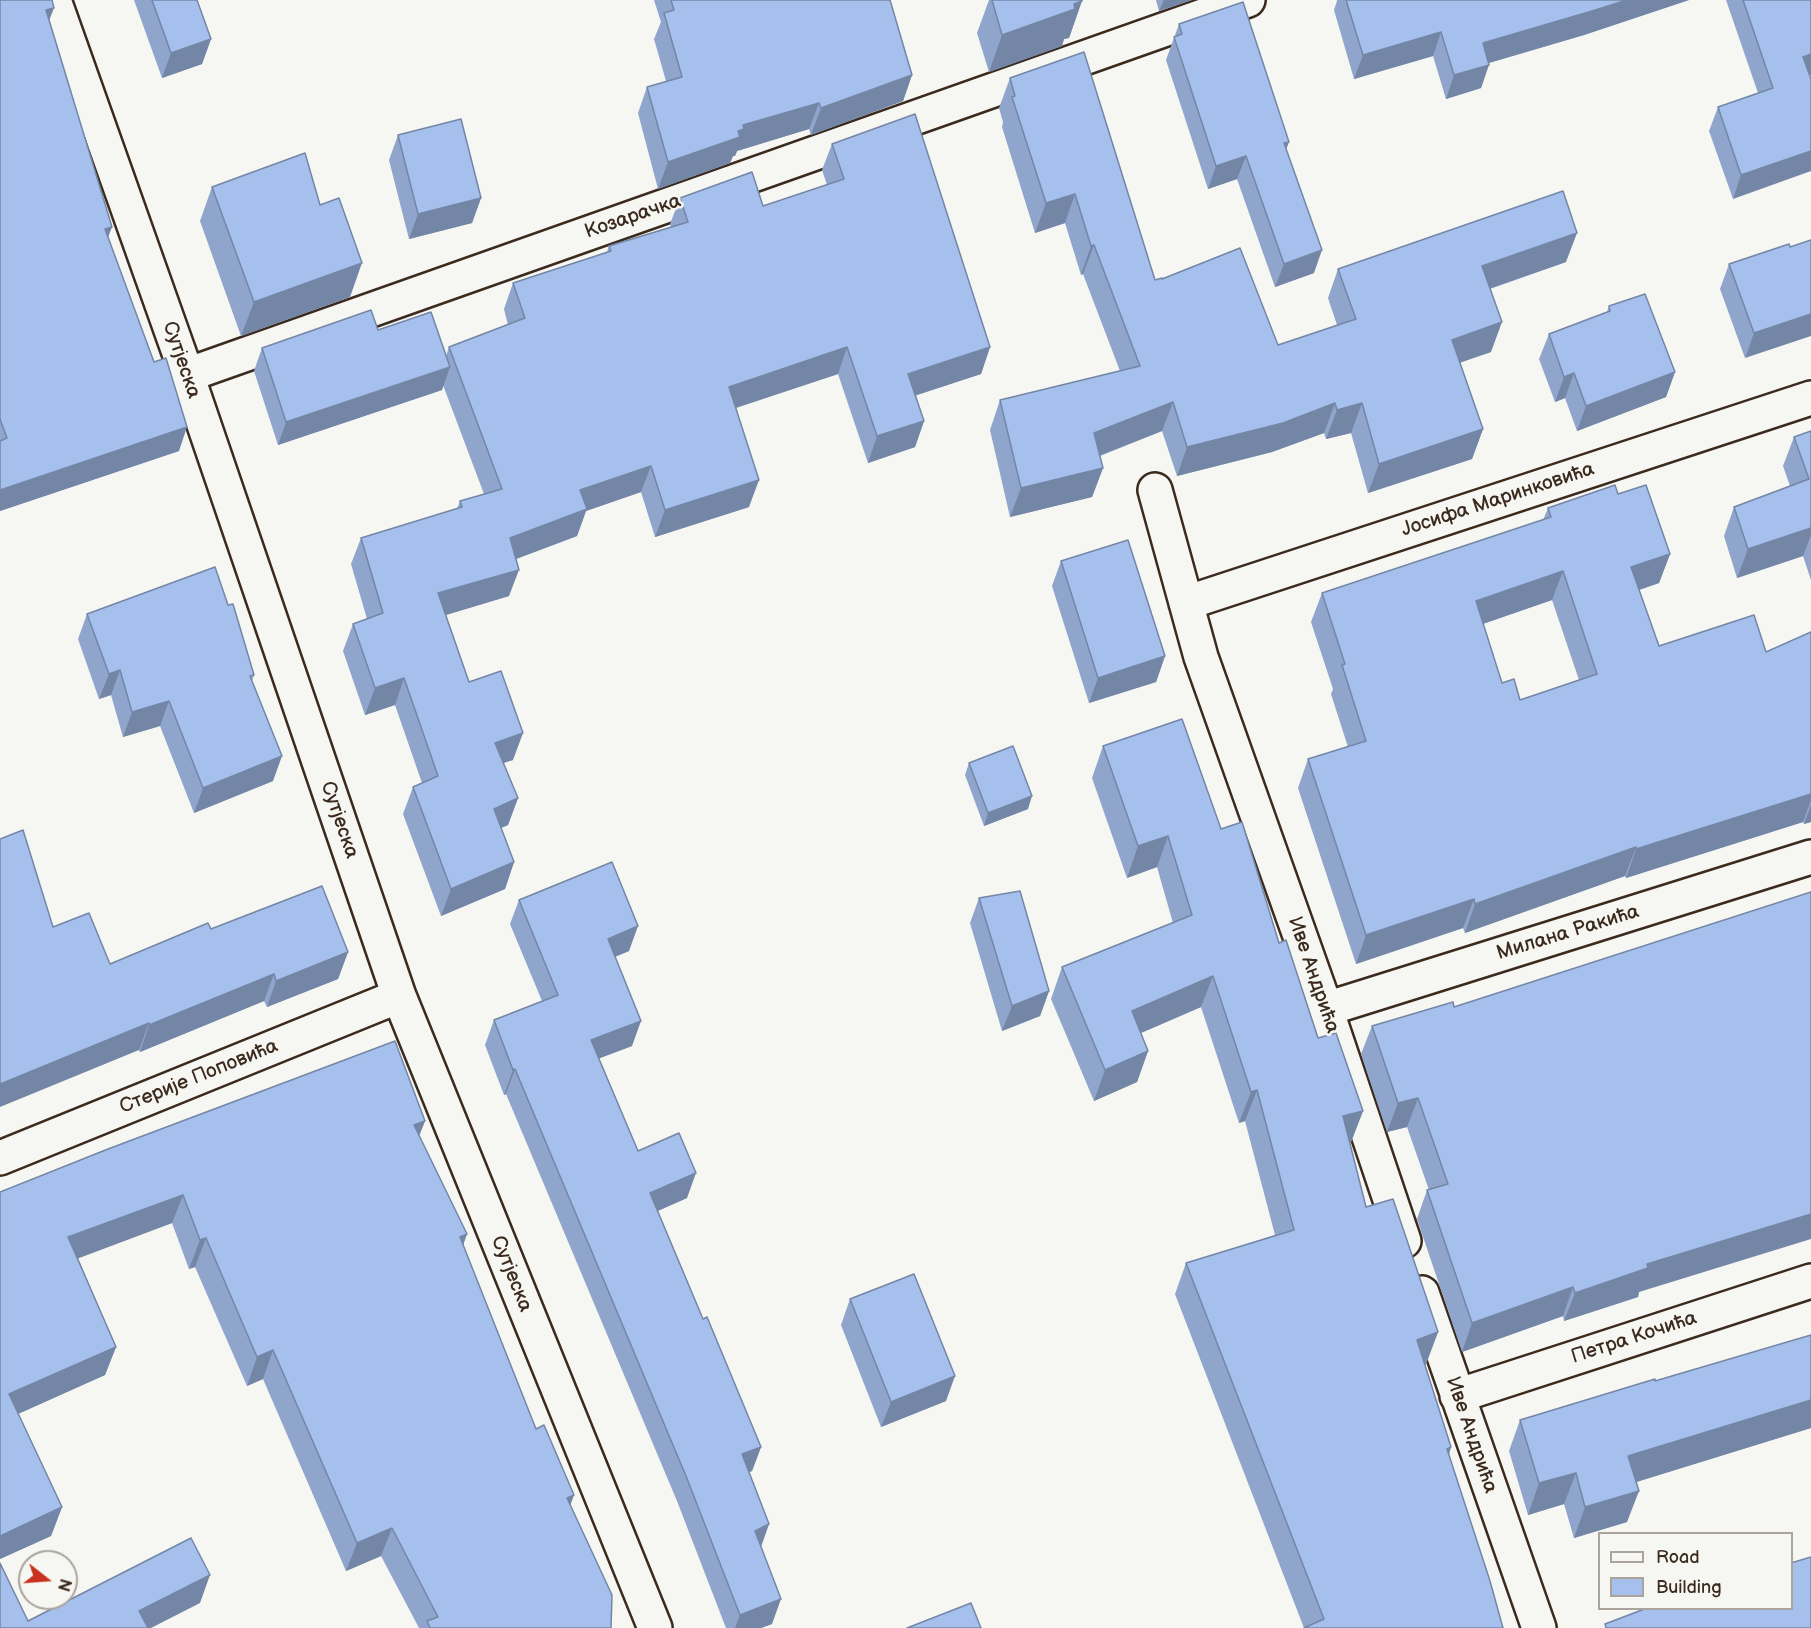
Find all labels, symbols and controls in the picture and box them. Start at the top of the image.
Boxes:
street label: Козарачка [582,189,684,245]
street label: Сутјеска [157,318,205,402]
street label: Јосифа Маринковића [1399,457,1597,543]
street label: Сутјеска [315,778,363,862]
street label: Милана Ракића [1494,900,1642,966]
street label: Иве Андрића [1282,914,1344,1036]
street label: Стерије Поповића [116,1034,282,1120]
street label: Сутјеска [485,1233,537,1315]
street label: Петра Кочића [1568,1306,1700,1370]
street label: Иве Андрића [1440,1374,1502,1496]
legend [1598,1532,1793,1610]
text: Road [1656,1547,1700,1568]
north arrow [18,1550,78,1610]
text: N [53,1576,75,1593]
text: Building [1656,1577,1722,1598]

